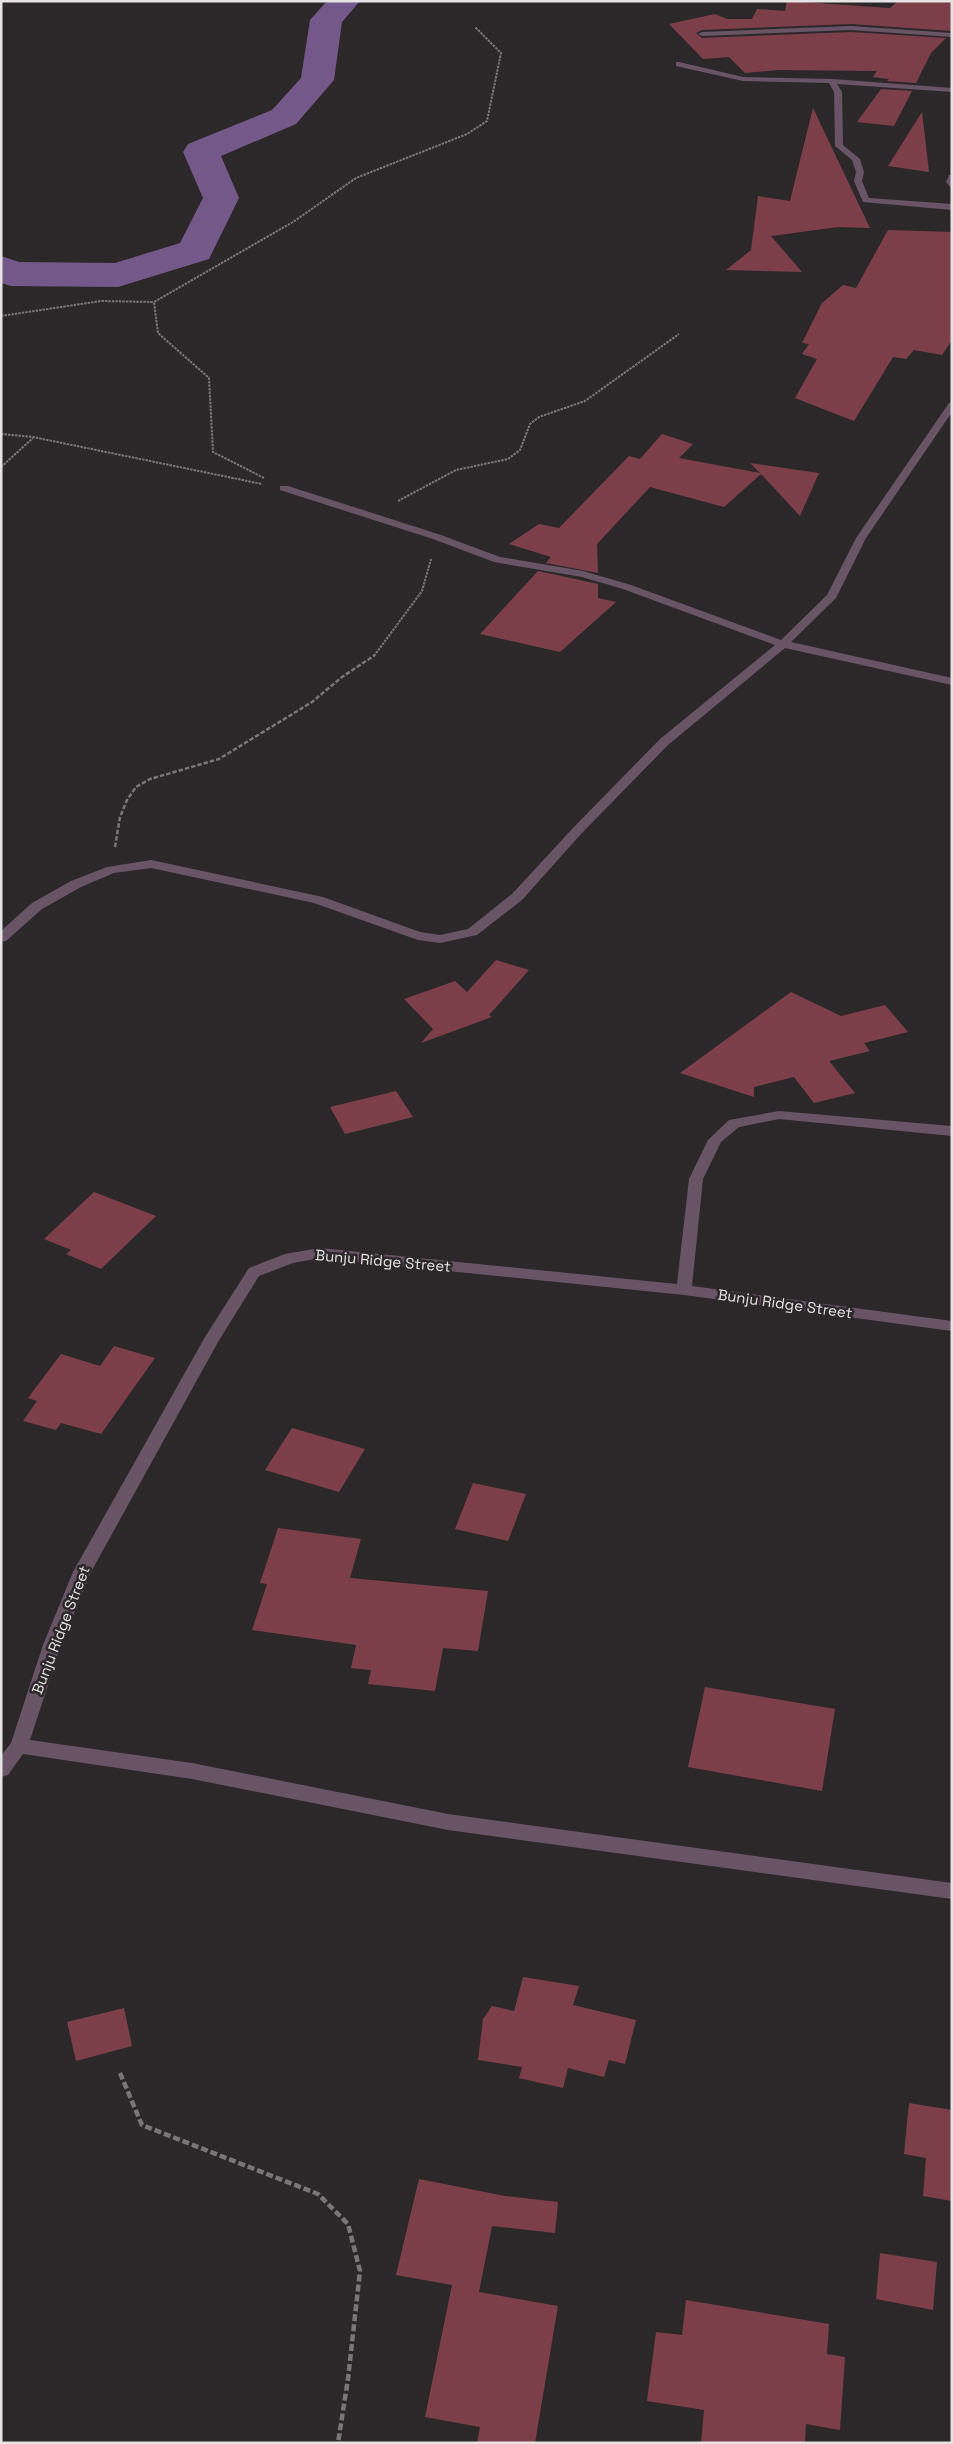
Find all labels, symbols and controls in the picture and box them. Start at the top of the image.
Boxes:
street label: Bunju Ridge Street [314,1245,452,1276]
street label: Bunju Ridge Street [716,1285,854,1322]
street label: Bunju Ridge Street [27,1563,94,1697]

